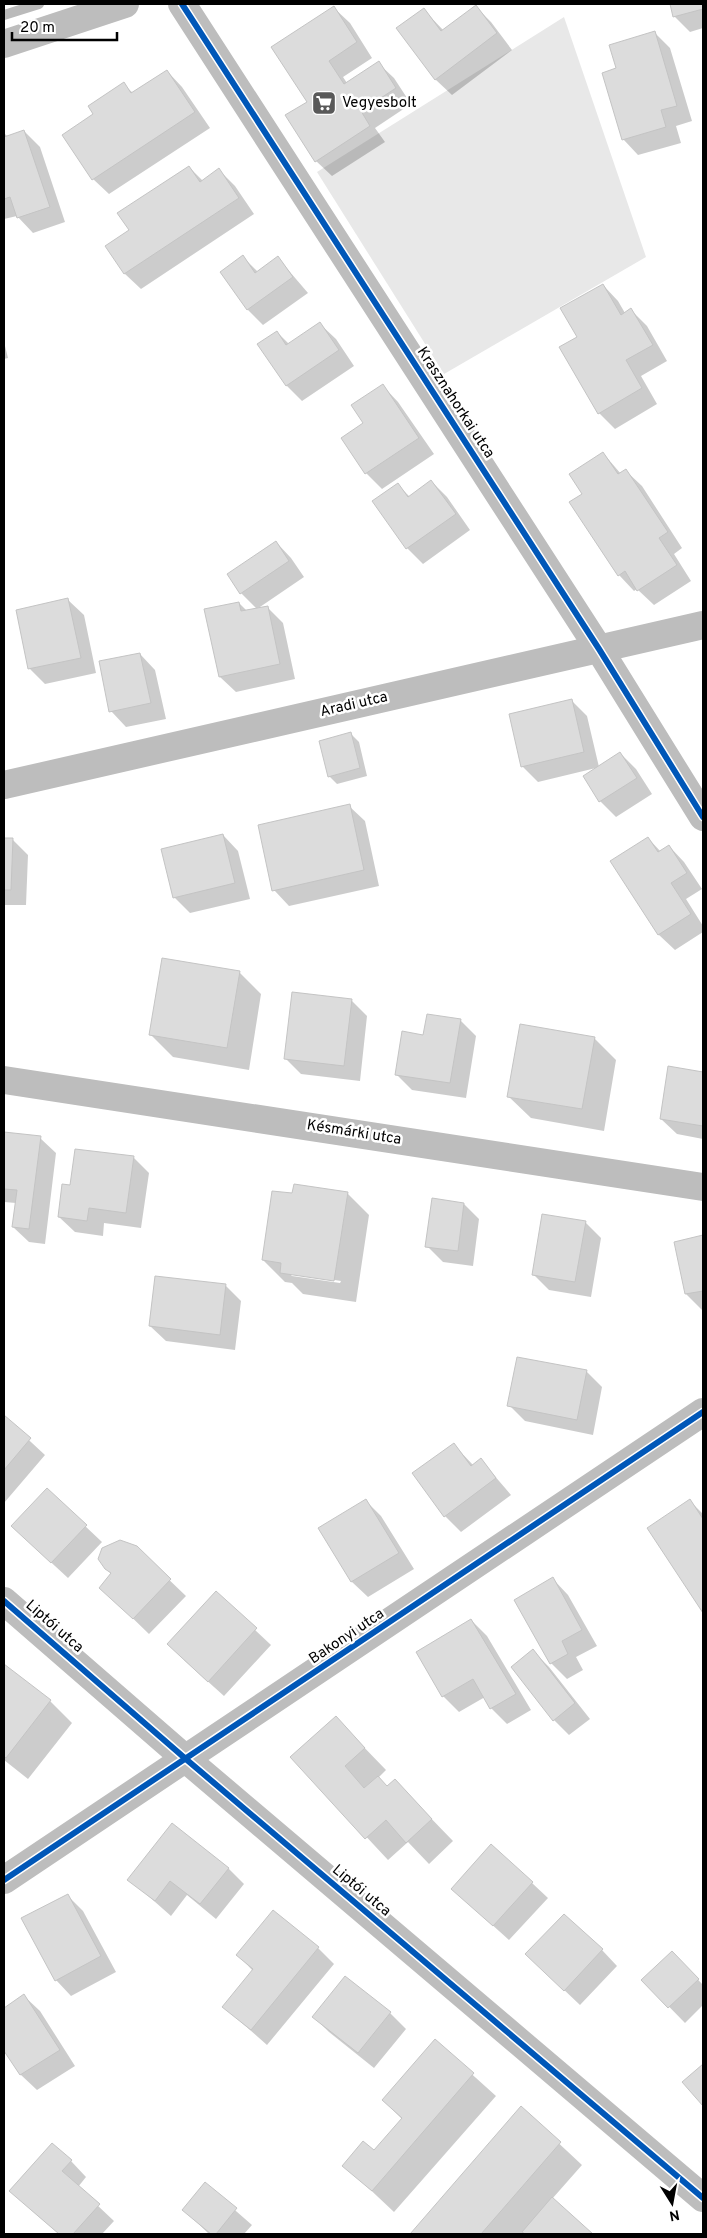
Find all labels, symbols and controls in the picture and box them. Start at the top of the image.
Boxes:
scale bar [12,10,118,42]
text: 20 m [20,19,55,38]
supermarket icon: Vegyesbolt [311,90,337,116]
place label: Vegyesbolt [342,94,417,113]
street label: Krasznahorkai utca [412,344,498,462]
street label: Aradi utca [318,688,390,722]
street label: Késmárki utca [305,1116,403,1150]
street label: Liptói utca [21,1597,87,1657]
street label: Bakonyi utca [306,1605,388,1669]
street label: Liptói utca [328,1861,394,1921]
north arrow [647,2178,697,2228]
text: N [668,2205,681,2224]

